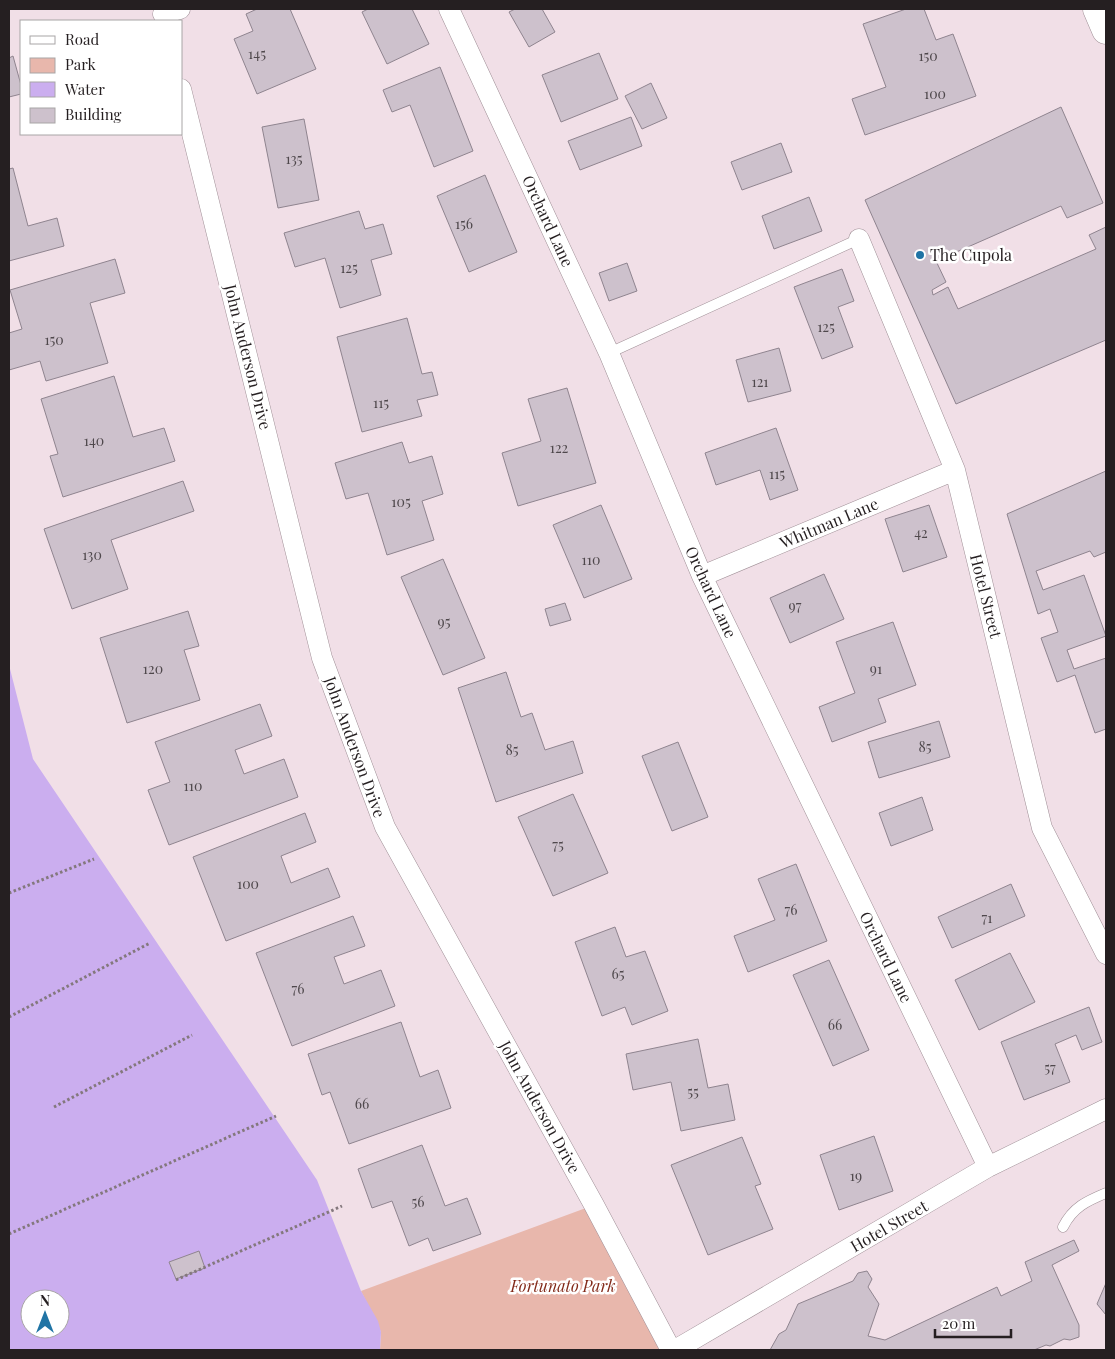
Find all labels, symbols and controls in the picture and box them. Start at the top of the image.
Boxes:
legend [20,20,182,135]
text: Road [65,29,99,49]
house number: 145 [248,44,266,63]
house number: 150 [918,46,938,65]
text: Park [65,54,97,74]
text: Water [64,79,105,99]
house number: 100 [924,84,946,103]
text: Building [65,104,122,124]
house number: 135 [285,149,303,168]
street label: Orchard Lane [518,172,579,270]
house number: 156 [455,214,473,233]
place label: The Cupola [930,244,1012,265]
marker: The Cupola [914,249,926,261]
house number: 125 [340,258,358,277]
street label: John Anderson Drive [220,281,277,432]
house number: 125 [817,317,835,336]
house number: 150 [44,330,64,349]
house number: 121 [751,372,769,391]
house number: 115 [373,393,389,412]
house number: 140 [84,431,104,450]
house number: 122 [550,438,569,457]
house number: 115 [769,464,785,483]
house number: 105 [391,492,411,511]
street label: Whitman Lane [776,492,881,553]
house number: 42 [914,523,928,542]
street label: Orchard Lane [681,543,742,641]
house number: 130 [82,545,102,564]
house number: 110 [582,550,600,569]
street label: Hotel Street [966,552,1007,640]
house number: 97 [789,596,802,615]
house number: 95 [438,612,451,631]
house number: 120 [143,659,163,678]
house number: 91 [870,659,882,678]
street label: John Anderson Drive [320,672,391,820]
house number: 85 [918,737,932,756]
house number: 85 [505,740,519,759]
house number: 110 [184,776,202,795]
house number: 75 [552,835,564,854]
house number: 100 [237,874,259,893]
house number: 76 [785,900,797,919]
street label: Orchard Lane [855,908,918,1006]
house number: 71 [982,908,992,927]
house number: 65 [611,964,625,983]
house number: 76 [292,979,304,998]
house number: 66 [828,1015,842,1034]
street label: John Anderson Drive [495,1036,586,1177]
house number: 57 [1044,1058,1056,1077]
house number: 55 [687,1082,699,1101]
house number: 66 [355,1094,369,1113]
house number: 19 [850,1166,862,1185]
house number: 56 [411,1192,425,1211]
street label: Hotel Street [846,1195,931,1256]
park label: Fortunato Park [509,1275,616,1296]
north arrow [20,1289,70,1339]
text: N [40,1291,50,1310]
scale bar [935,1306,1011,1338]
text: 20 m [942,1313,976,1333]

